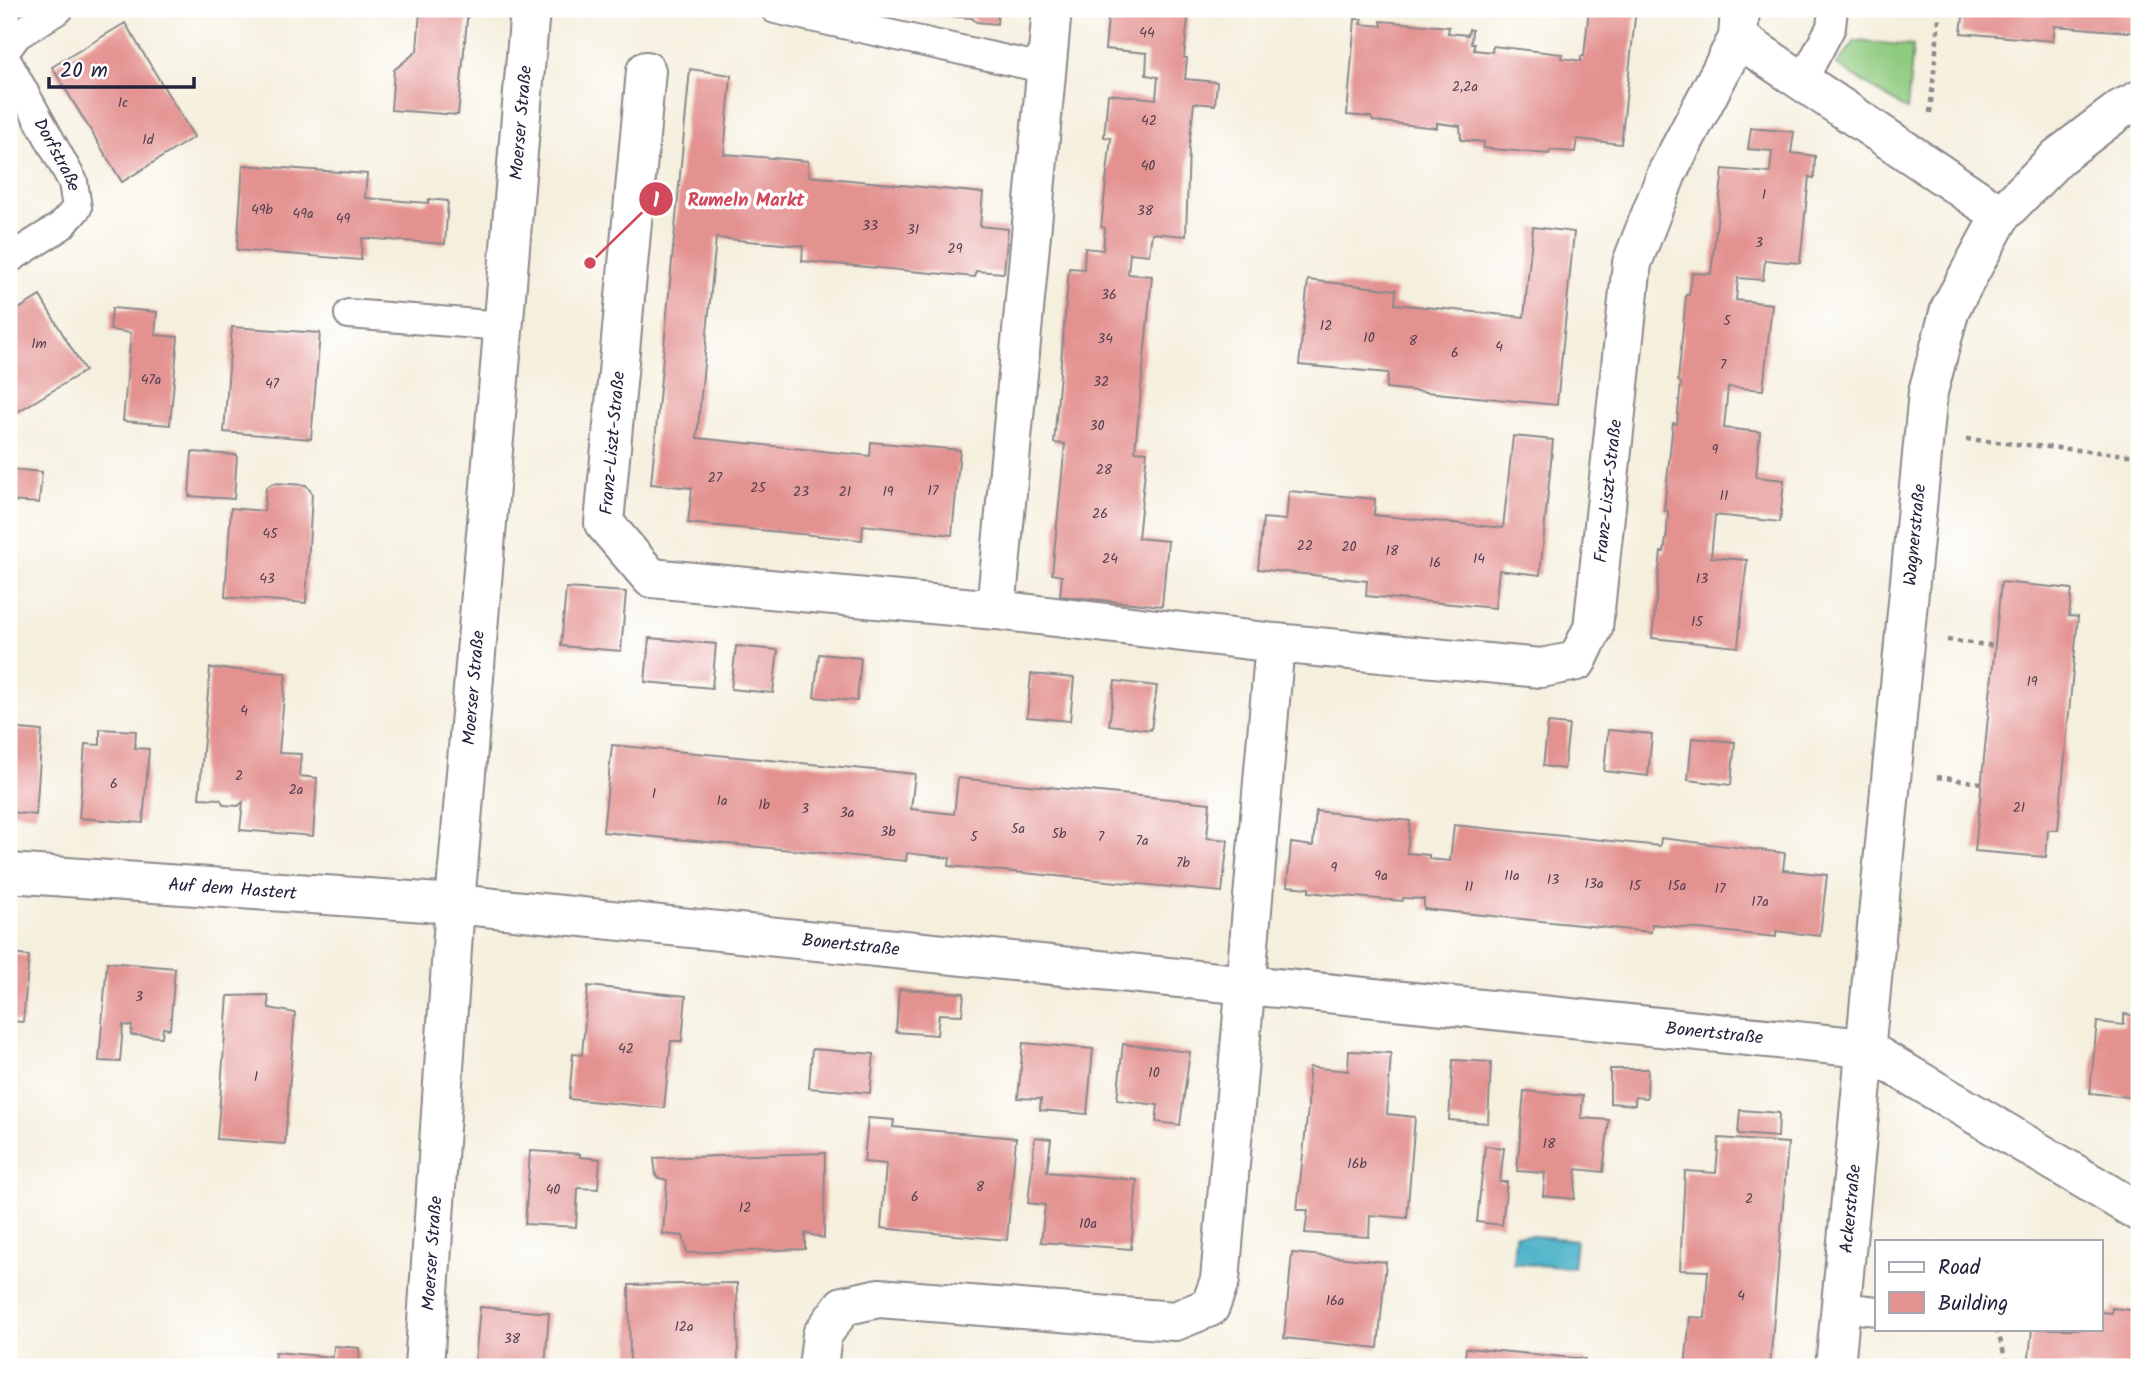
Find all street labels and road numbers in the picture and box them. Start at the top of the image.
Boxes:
street label: Moerser Straße [503,64,541,181]
street label: Dorfstraße [25,113,87,193]
street label: Franz-Liszt-Straße [593,370,634,516]
street label: Franz-Liszt-Straße [1587,418,1631,564]
street label: Wagnerstraße [1897,483,1935,587]
street label: Moerser Straße [455,629,494,746]
street label: Auf dem Hastert [167,871,298,909]
street label: Bonertstraße [800,927,901,965]
street label: Bonertstraße [1664,1015,1764,1054]
street label: Ackerstraße [1833,1163,1870,1255]
street label: Moerser Straße [415,1195,451,1312]

